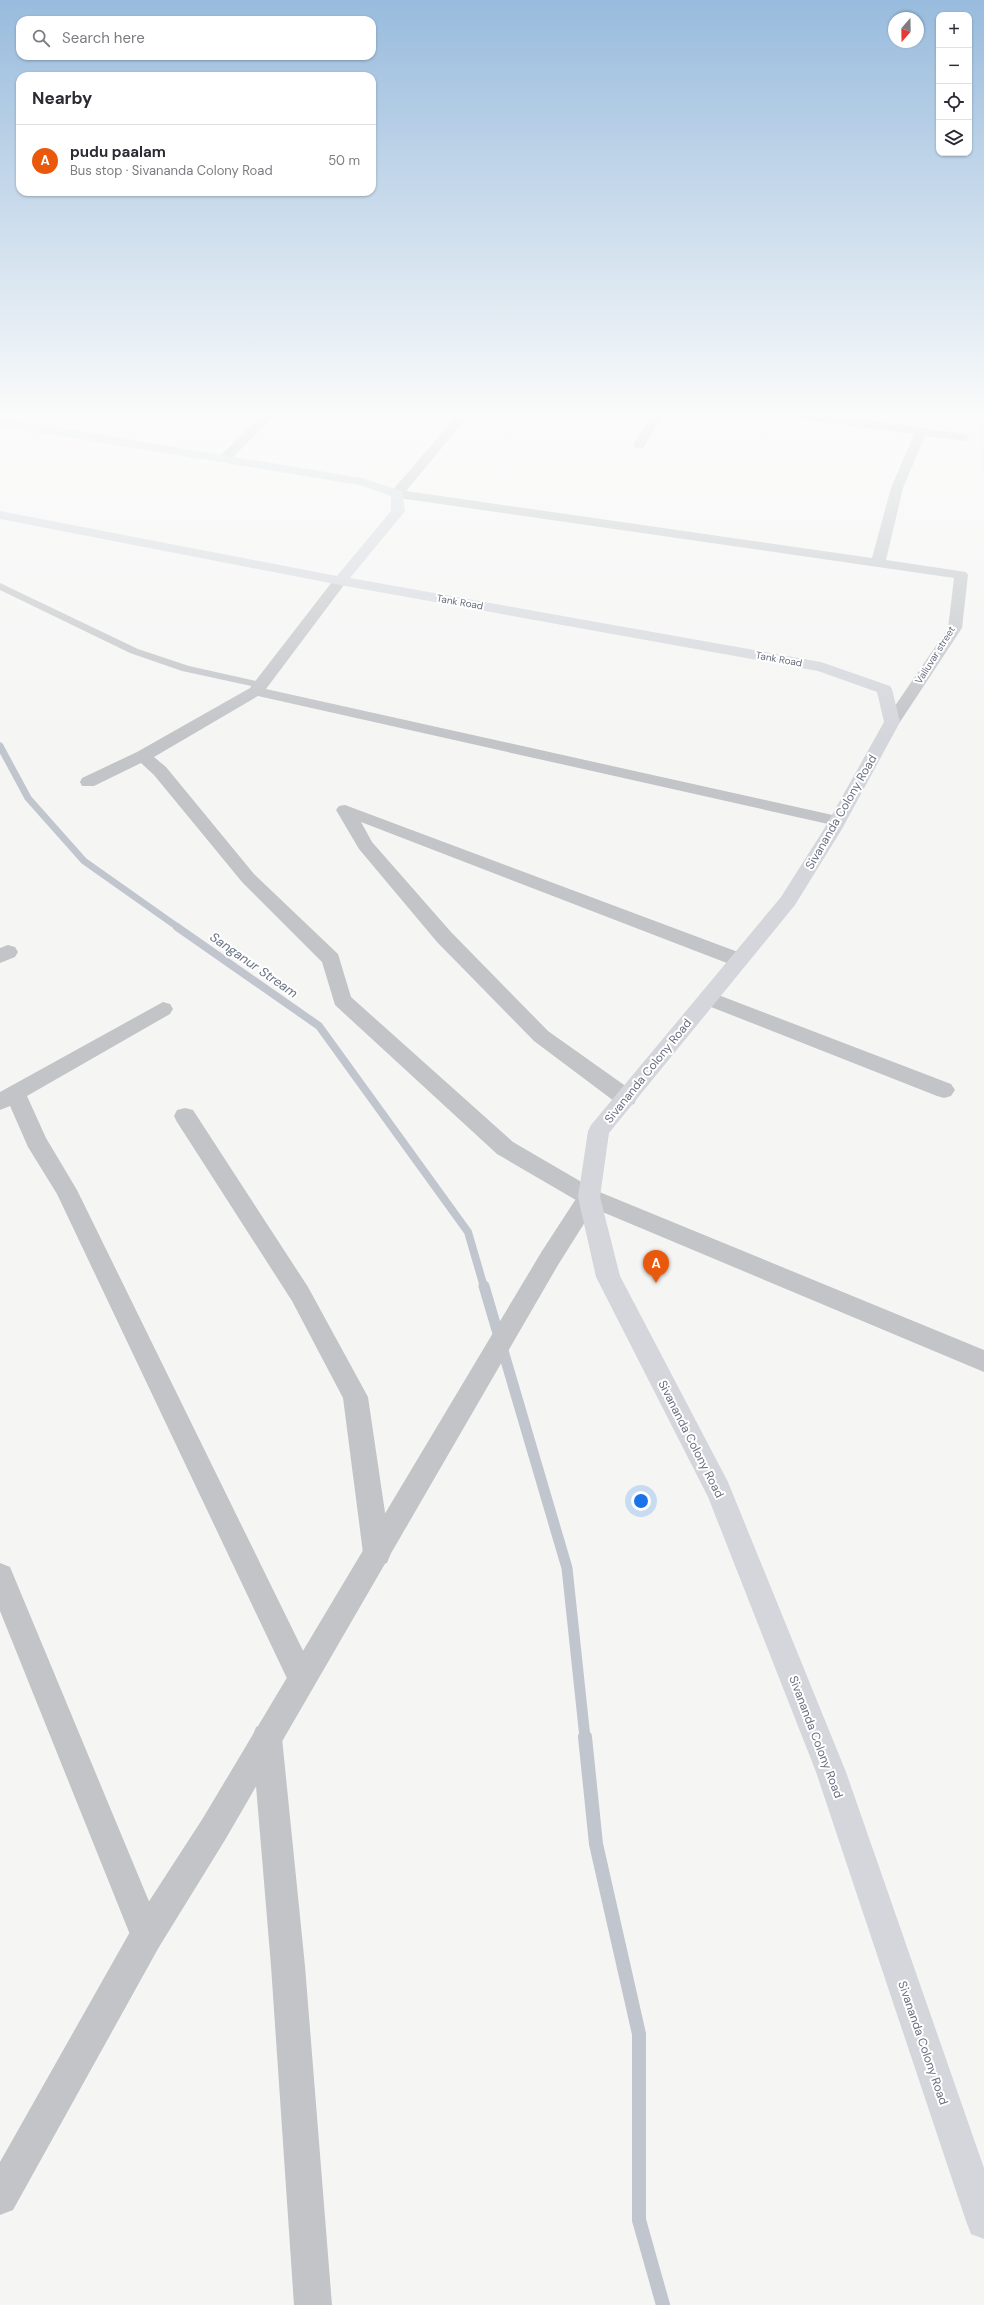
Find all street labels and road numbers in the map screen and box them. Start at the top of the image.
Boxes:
street label: Tank Road [436,592,484,612]
street label: Valluvar street [912,624,958,686]
street label: Tank Road [755,649,803,669]
street label: Sivananda Colony Road [802,752,880,872]
street label: Sivananda Colony Road [601,1015,695,1127]
street label: Sivananda Colony Road [654,1377,728,1501]
street label: Sivananda Colony Road [785,1673,847,1801]
street label: Sivananda Colony Road [894,1979,952,2107]

